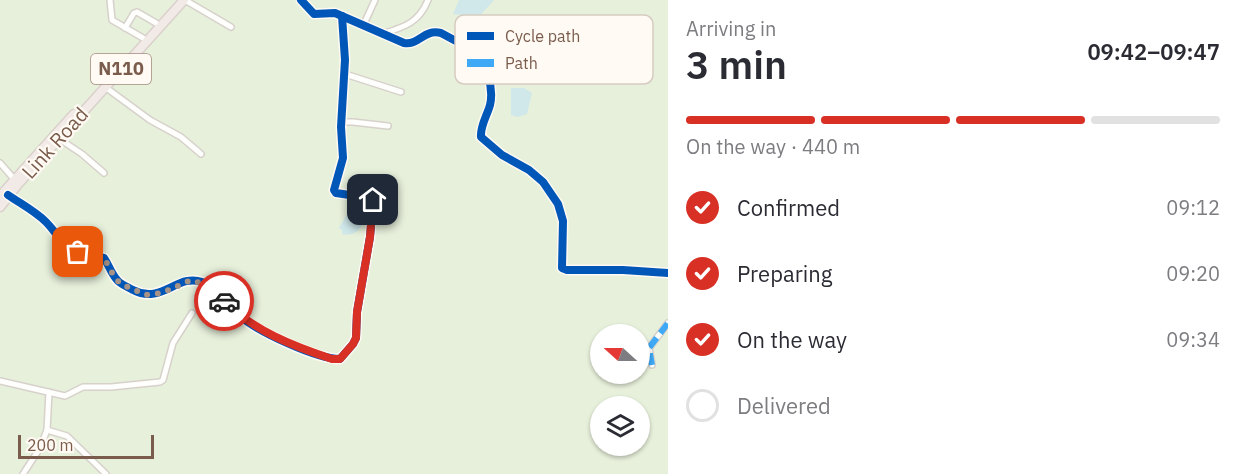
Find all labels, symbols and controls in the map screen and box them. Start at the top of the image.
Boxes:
legend [455,15,653,84]
text: Arriving in [686,15,776,42]
text: Cycle path [505,26,580,46]
text: 09:42–09:47 [1087,37,1220,66]
text: 3 min [686,39,787,90]
text: Path [505,53,538,73]
road number: N110 [91,54,151,84]
street label: Link Road [15,101,94,184]
text: On the way · 440 m [686,133,860,160]
pin [347,174,398,225]
icon: home [356,183,389,216]
icon: check [686,191,719,224]
text: Confirmed [737,193,840,222]
text: 09:12 [1166,194,1220,221]
pin [52,226,103,277]
icon: bag [61,235,94,268]
icon: check [686,257,719,290]
text: Preparing [737,259,832,288]
text: 09:20 [1166,260,1220,287]
courier [194,271,254,331]
icon: car [208,285,241,318]
icon: check [686,323,719,356]
north arrow [590,324,650,384]
map controls [590,324,650,456]
text: On the way [737,325,847,354]
text: 09:34 [1166,326,1220,353]
text: Delivered [737,391,831,420]
button: layers [590,396,650,456]
scale bar [18,432,154,460]
text: 200 m [27,435,74,455]

